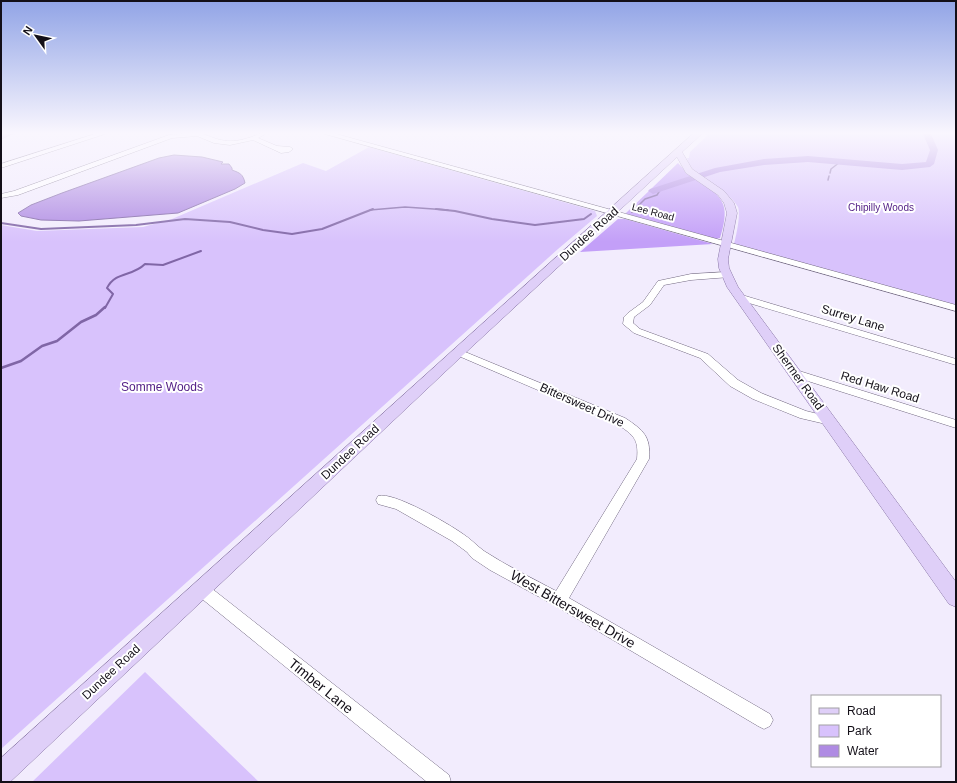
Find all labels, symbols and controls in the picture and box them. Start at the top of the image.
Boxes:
north arrow [16,16,56,56]
text: N [20,24,35,37]
street label: Lee Road [631,201,675,223]
park label: Chipilly Woods [848,202,914,213]
street label: Dundee Road [557,204,621,264]
street label: Surrey Lane [820,302,887,334]
street label: Shermer Road [769,341,827,413]
street label: Red Haw Road [839,368,921,406]
park label: Somme Woods [121,380,203,394]
street label: Bittersweet Drive [538,380,627,430]
street label: Dundee Road [318,422,382,482]
street label: West Bittersweet Drive [508,567,638,651]
street label: Dundee Road [79,642,143,702]
street label: Timber Lane [286,655,357,717]
legend [811,695,941,767]
text: Road [847,704,876,718]
text: Park [847,724,873,738]
text: Water [847,744,879,758]

